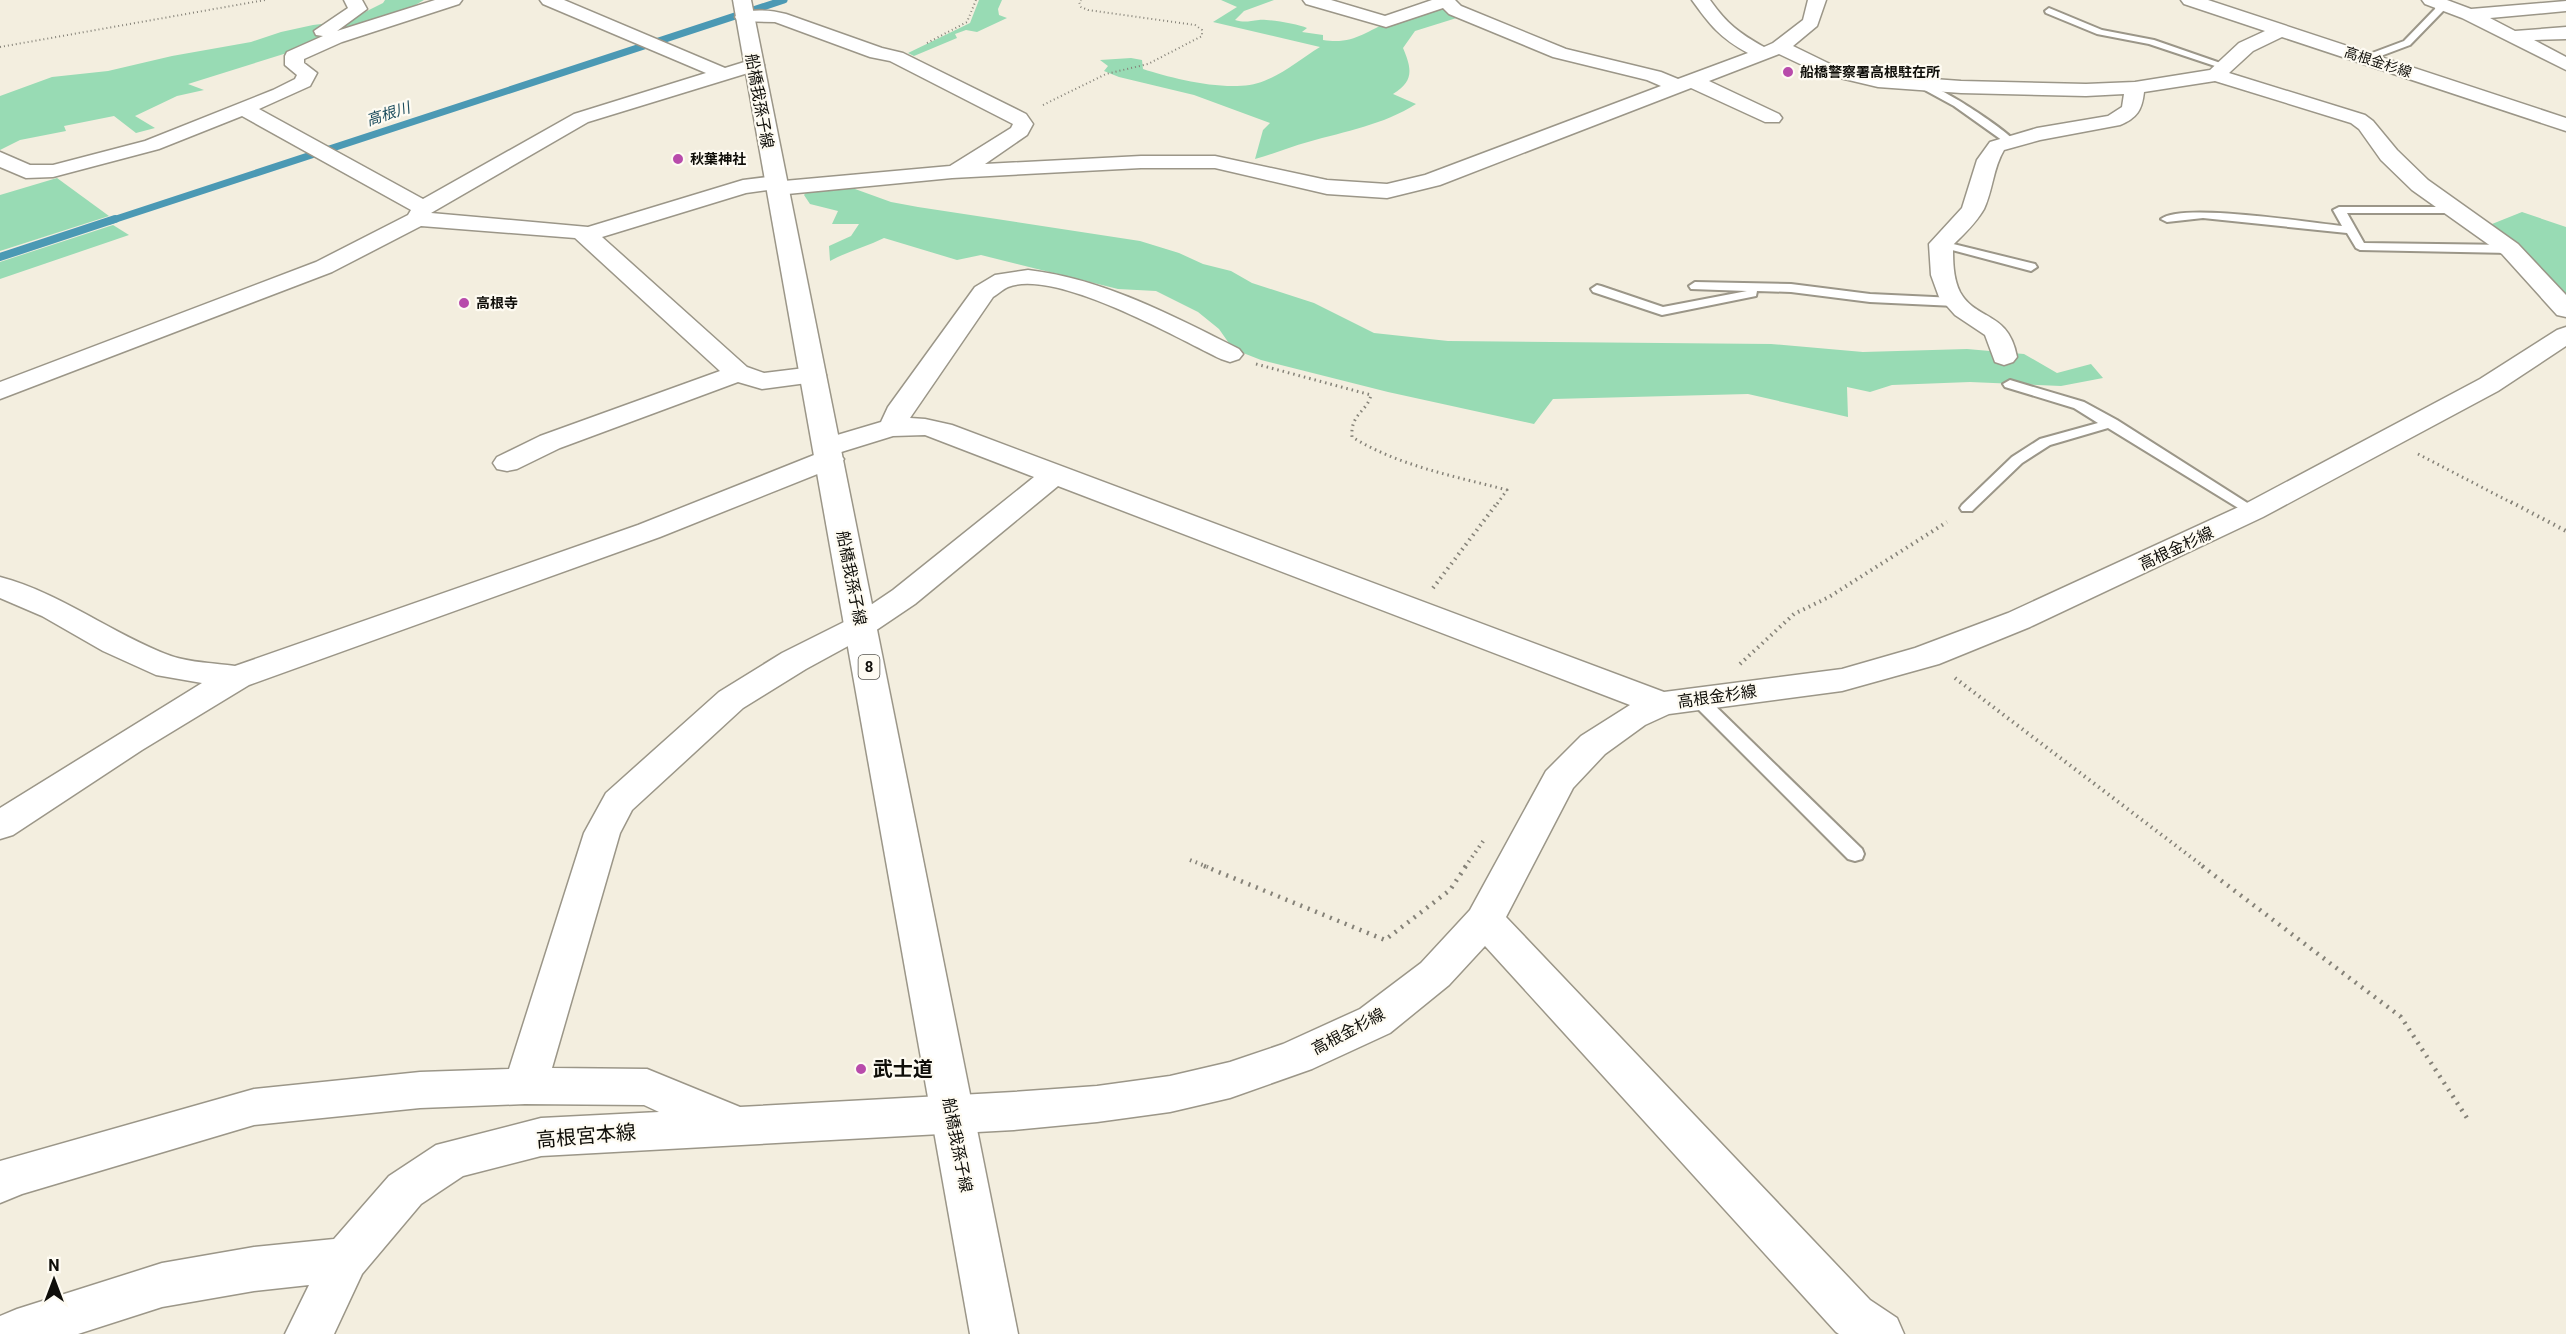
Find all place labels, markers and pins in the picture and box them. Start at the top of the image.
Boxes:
place label: 船橋警察署高根駐在所 [1800,64,1940,80]
marker: 船橋警察署高根駐在所 [1781,65,1795,79]
place label: 秋葉神社 [690,151,746,167]
marker: 秋葉神社 [671,152,685,166]
place label: 高根寺 [476,295,518,311]
marker: 高根寺 [457,296,471,310]
place label: 武士道 [873,1057,933,1081]
marker: 武士道 [854,1062,868,1076]

